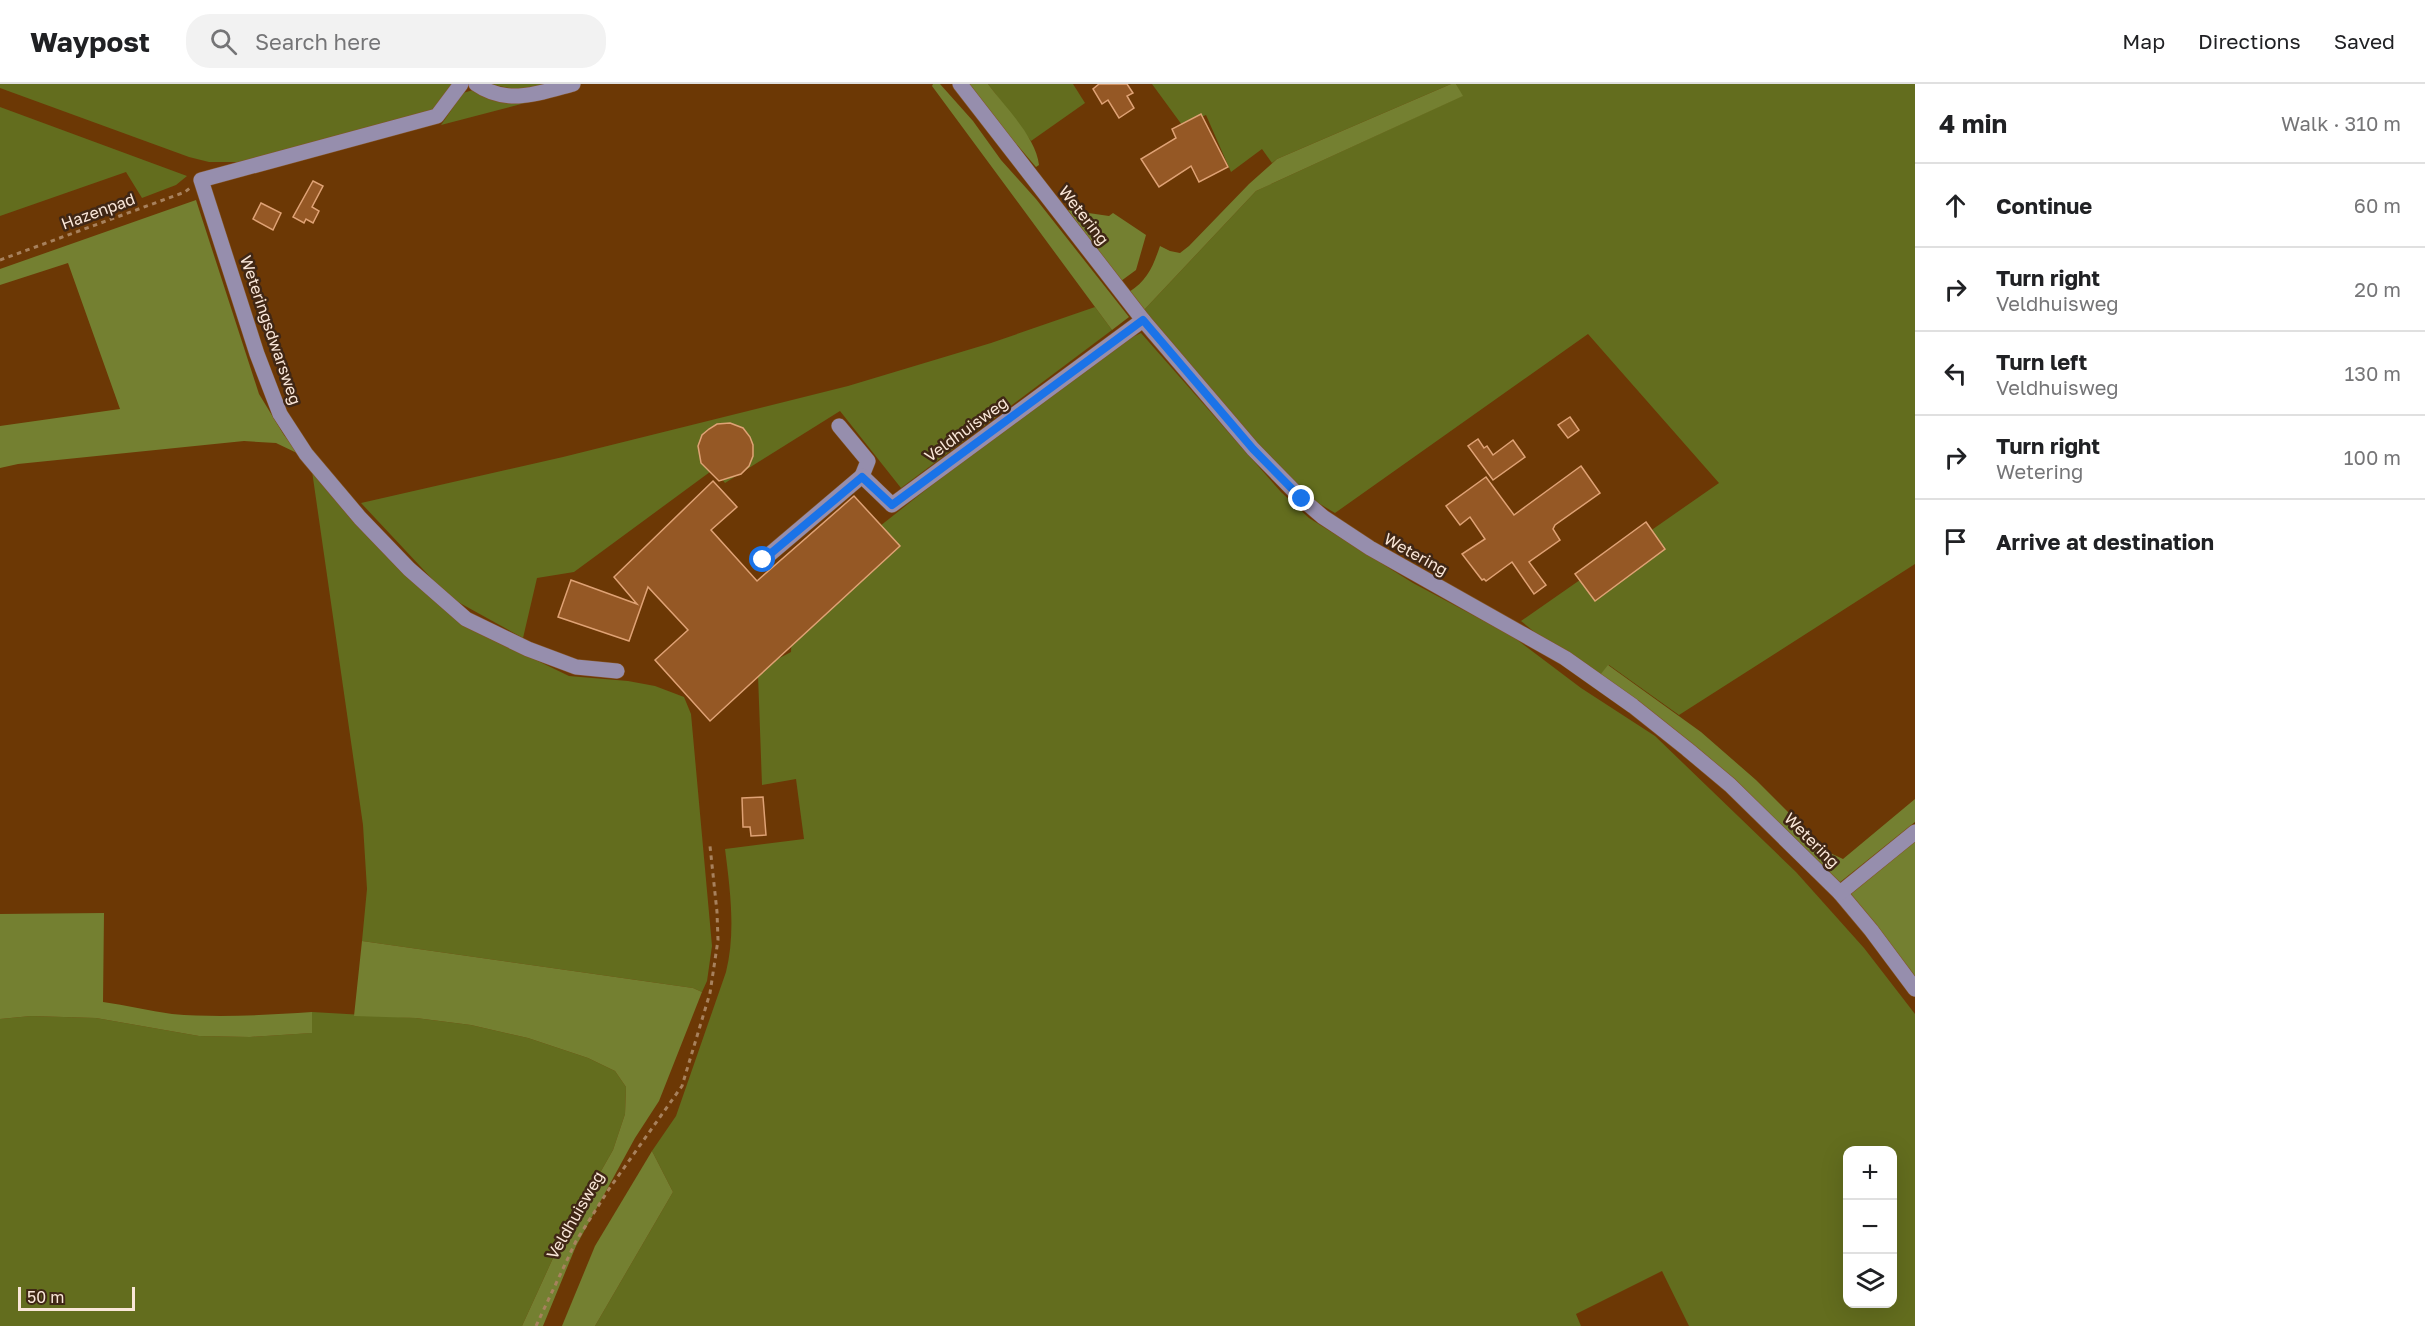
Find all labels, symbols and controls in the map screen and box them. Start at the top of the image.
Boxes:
search box [186,14,606,68]
text: Waypost [30,25,150,58]
icon: search [207,25,240,58]
text: Search here [255,28,381,55]
text: Map [2122,28,2165,54]
text: Directions [2198,28,2301,54]
text: Saved [2334,28,2395,54]
text: 4 min [1939,108,2007,139]
text: Walk · 310 m [2281,111,2401,135]
street label: Wetering [1055,181,1113,249]
street label: Hazenpad [58,188,138,234]
icon: ahead [1939,189,1972,222]
text: Continue [1996,192,2092,219]
text: 60 m [2354,193,2401,217]
street label: Weteringsdwarsweg [236,253,306,407]
text: Turn right [1996,264,2100,291]
icon: right [1939,273,1972,306]
text: 20 m [2354,277,2401,301]
text: Veldhuisweg [1996,291,2119,315]
text: Turn left [1996,348,2087,375]
icon: left [1939,357,1972,390]
text: 130 m [2345,361,2401,385]
text: Veldhuisweg [1996,375,2119,399]
street label: Veldhuisweg [920,392,1012,466]
text: Turn right [1996,432,2100,459]
icon: right [1939,441,1972,474]
text: 100 m [2344,445,2401,469]
text: Wetering [1996,459,2083,483]
route end [1288,485,1314,511]
icon: arrive [1939,525,1972,558]
street label: Wetering [1381,528,1451,580]
text: Arrive at destination [1996,528,2214,555]
route start [749,546,775,572]
street label: Wetering [1780,808,1844,872]
map controls [1843,1146,1897,1308]
button: + [1843,1146,1897,1200]
street label: Veldhuisweg [542,1168,608,1262]
button: − [1843,1200,1897,1254]
button: layers [1843,1254,1897,1308]
scale bar [18,1284,135,1312]
text: 50 m [27,1287,64,1307]

